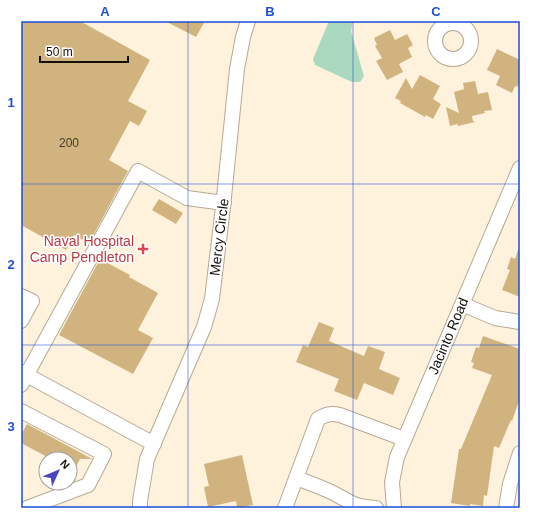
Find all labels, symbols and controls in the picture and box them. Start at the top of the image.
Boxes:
text: A [100,4,110,19]
text: B [265,4,275,19]
text: C [431,4,441,19]
scale bar [40,38,128,64]
text: 50 m [46,45,73,59]
text: 1 [7,95,15,110]
house number: 200 [59,136,79,150]
street label: Mercy Circle [206,197,232,277]
place label: Naval Hospital Camp Pendleton [30,233,134,265]
marker: Naval Hospital Camp Pendleton [137,243,149,255]
text: 2 [7,257,15,272]
street label: Jacinto Road [425,295,471,377]
text: 3 [7,419,15,434]
north arrow [38,451,78,491]
text: N [58,457,72,471]

